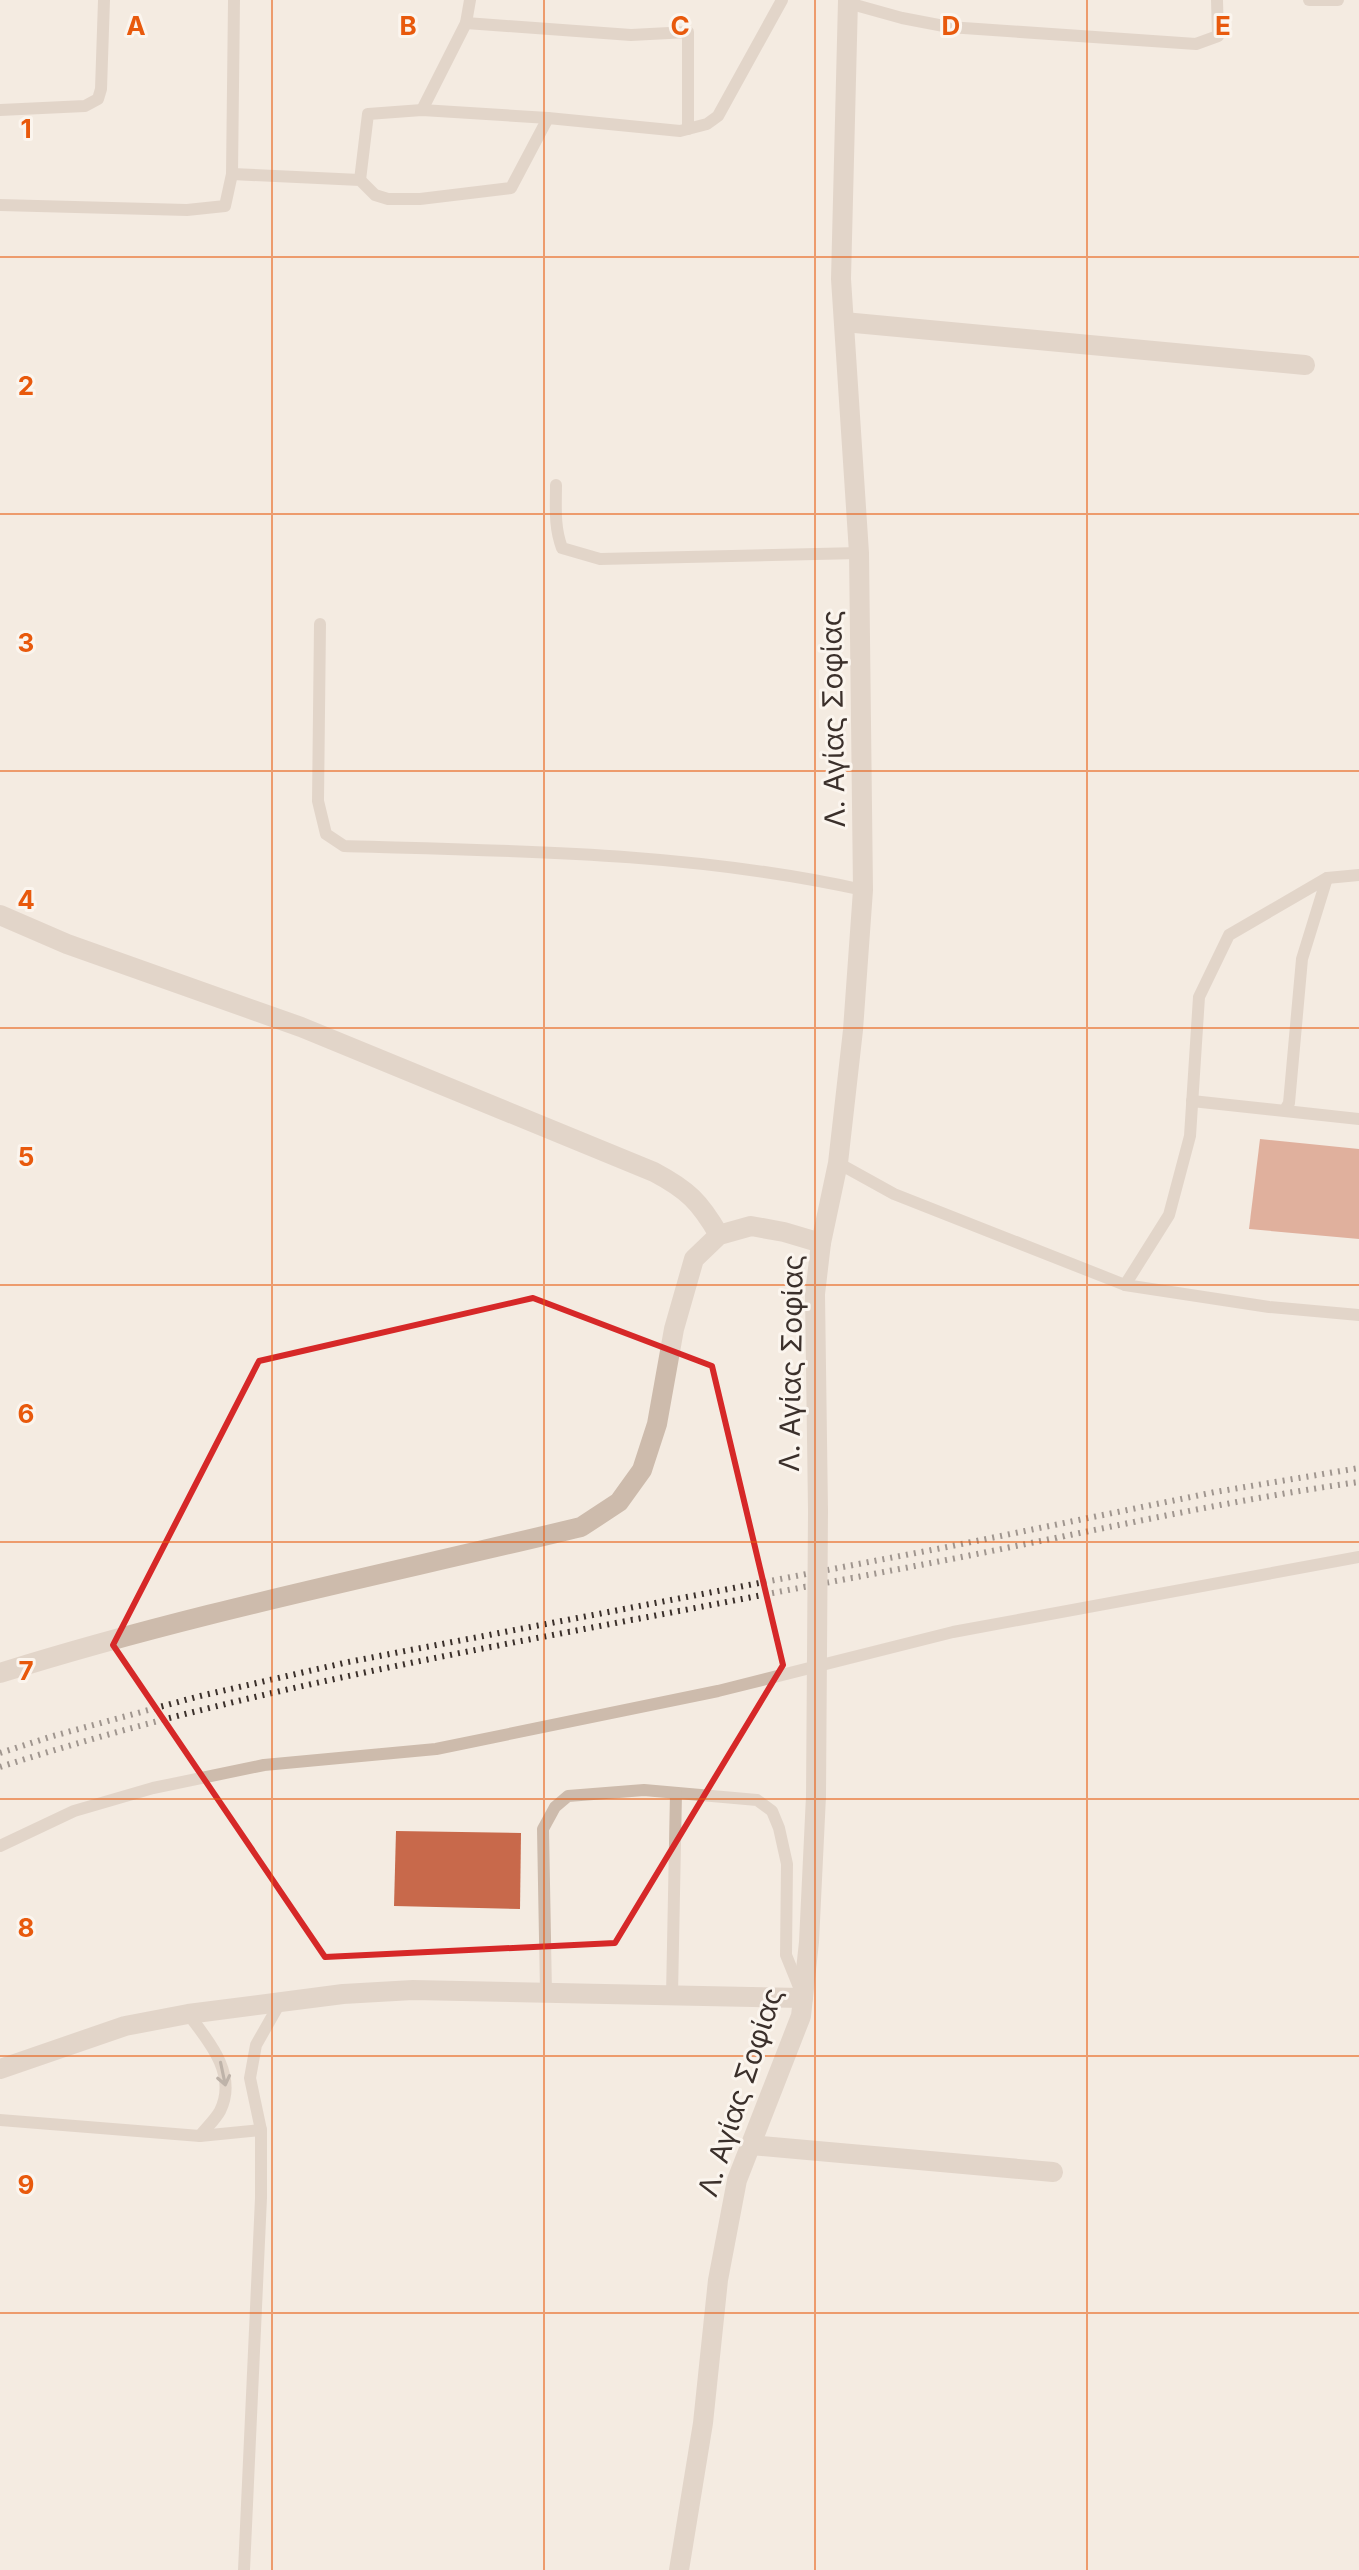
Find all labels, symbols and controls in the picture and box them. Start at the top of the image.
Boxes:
text: A [126,10,146,41]
text: B [399,10,417,41]
text: C [670,10,690,41]
text: D [942,10,960,41]
text: E [1215,10,1231,41]
text: 1 [20,113,32,144]
text: 2 [18,370,34,401]
street label: Λ. Αγίας Σοφίας [814,610,852,828]
text: 3 [18,627,34,658]
text: 4 [17,884,35,915]
text: 5 [18,1141,34,1172]
street label: Λ. Αγίας Σοφίας [772,1254,810,1472]
text: 6 [18,1398,34,1429]
text: 7 [18,1655,34,1686]
text: 8 [18,1912,34,1943]
street label: Λ. Αγίας Σοφίας [690,1983,790,2201]
one-way arrow [216,2061,231,2086]
text: 9 [18,2169,34,2200]

